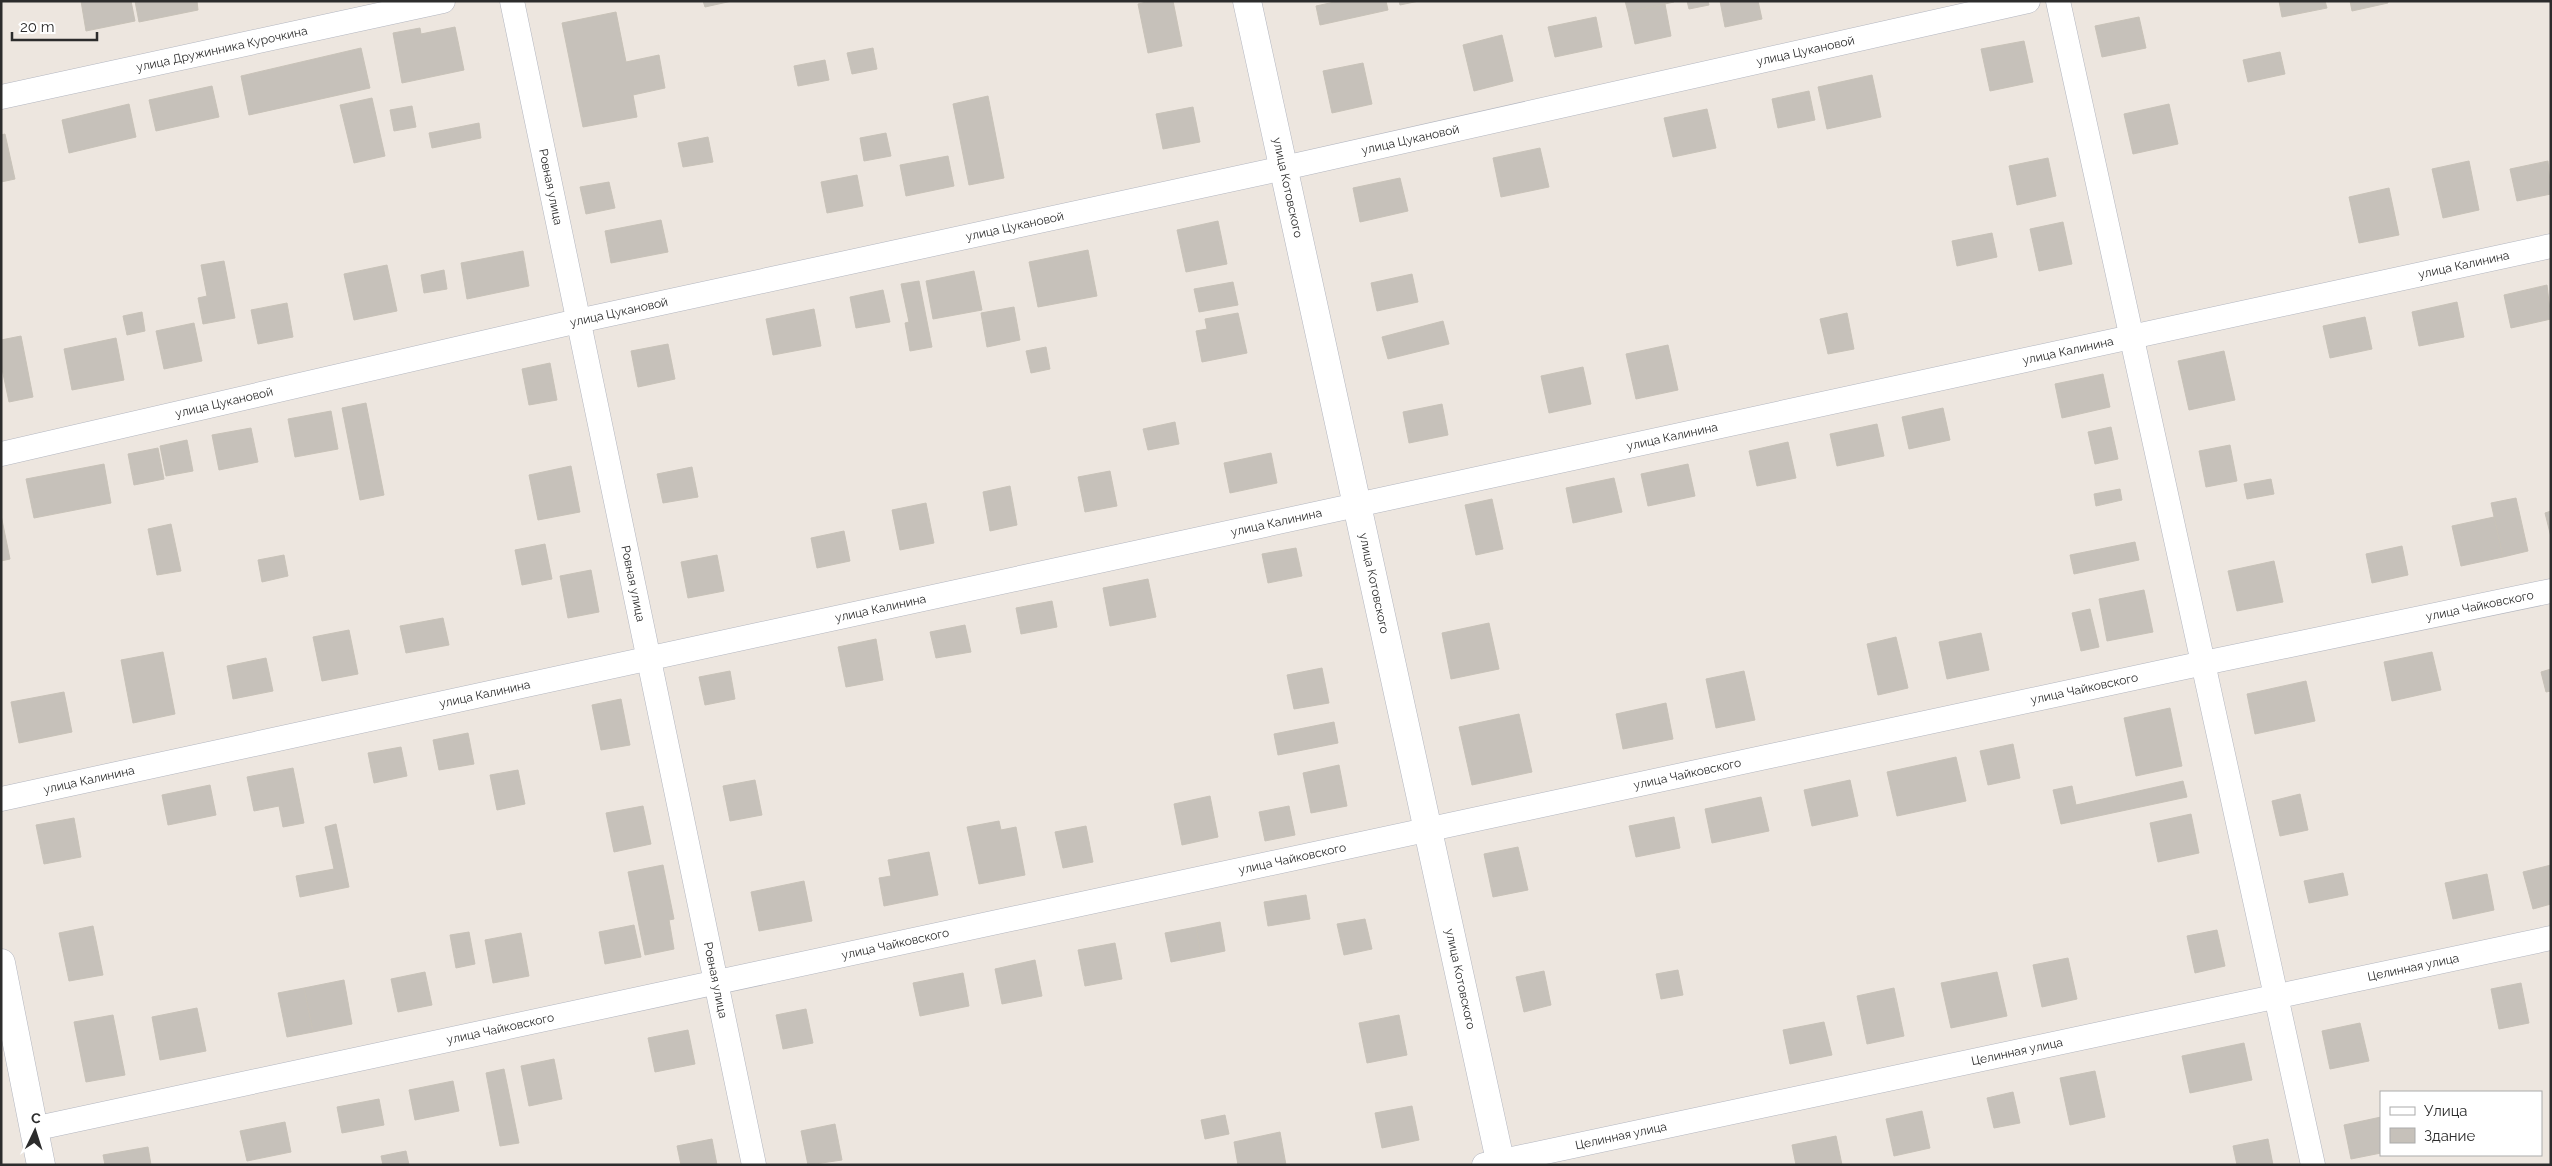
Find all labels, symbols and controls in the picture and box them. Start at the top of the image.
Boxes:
scale bar [12,10,98,42]
text: 20 m [20,18,55,36]
street label: улица Дружинника Курочкина [135,24,309,74]
street label: улица Цукановой [1755,33,1856,69]
street label: улица Цукановой [1360,122,1461,157]
street label: улица Котовского [1270,136,1305,239]
street label: Ровная улица [536,148,565,226]
street label: улица Цукановой [964,209,1065,244]
street label: улица Калинина [2417,248,2511,282]
street label: улица Цукановой [569,295,669,330]
street label: улица Калинина [2021,334,2115,367]
street label: улица Цукановой [174,385,274,421]
street label: улица Калинина [1625,420,1719,453]
street label: улица Калинина [1229,506,1323,539]
street label: улица Котовского [1356,532,1392,635]
street label: Ровная улица [618,544,648,623]
street label: улица Чайковского [2425,588,2535,624]
street label: улица Калинина [834,592,927,625]
street label: улица Чайковского [2029,670,2139,707]
street label: улица Калинина [438,677,532,711]
street label: улица Чайковского [1632,756,1742,792]
street label: улица Калинина [42,763,136,797]
street label: улица Чайковского [1237,840,1347,877]
street label: улица Чайковского [840,926,950,962]
street label: улица Котовского [1443,927,1478,1031]
street label: Ровная улица [701,941,730,1019]
street label: Целинная улица [2366,951,2460,984]
street label: улица Чайковского [445,1010,555,1047]
street label: Целинная улица [1970,1035,2064,1068]
legend [2380,1091,2542,1156]
text: Улица [2424,1102,2468,1120]
north arrow [10,1106,60,1156]
text: С [31,1110,42,1126]
street label: Целинная улица [1574,1119,1668,1152]
text: Здание [2424,1127,2476,1145]

